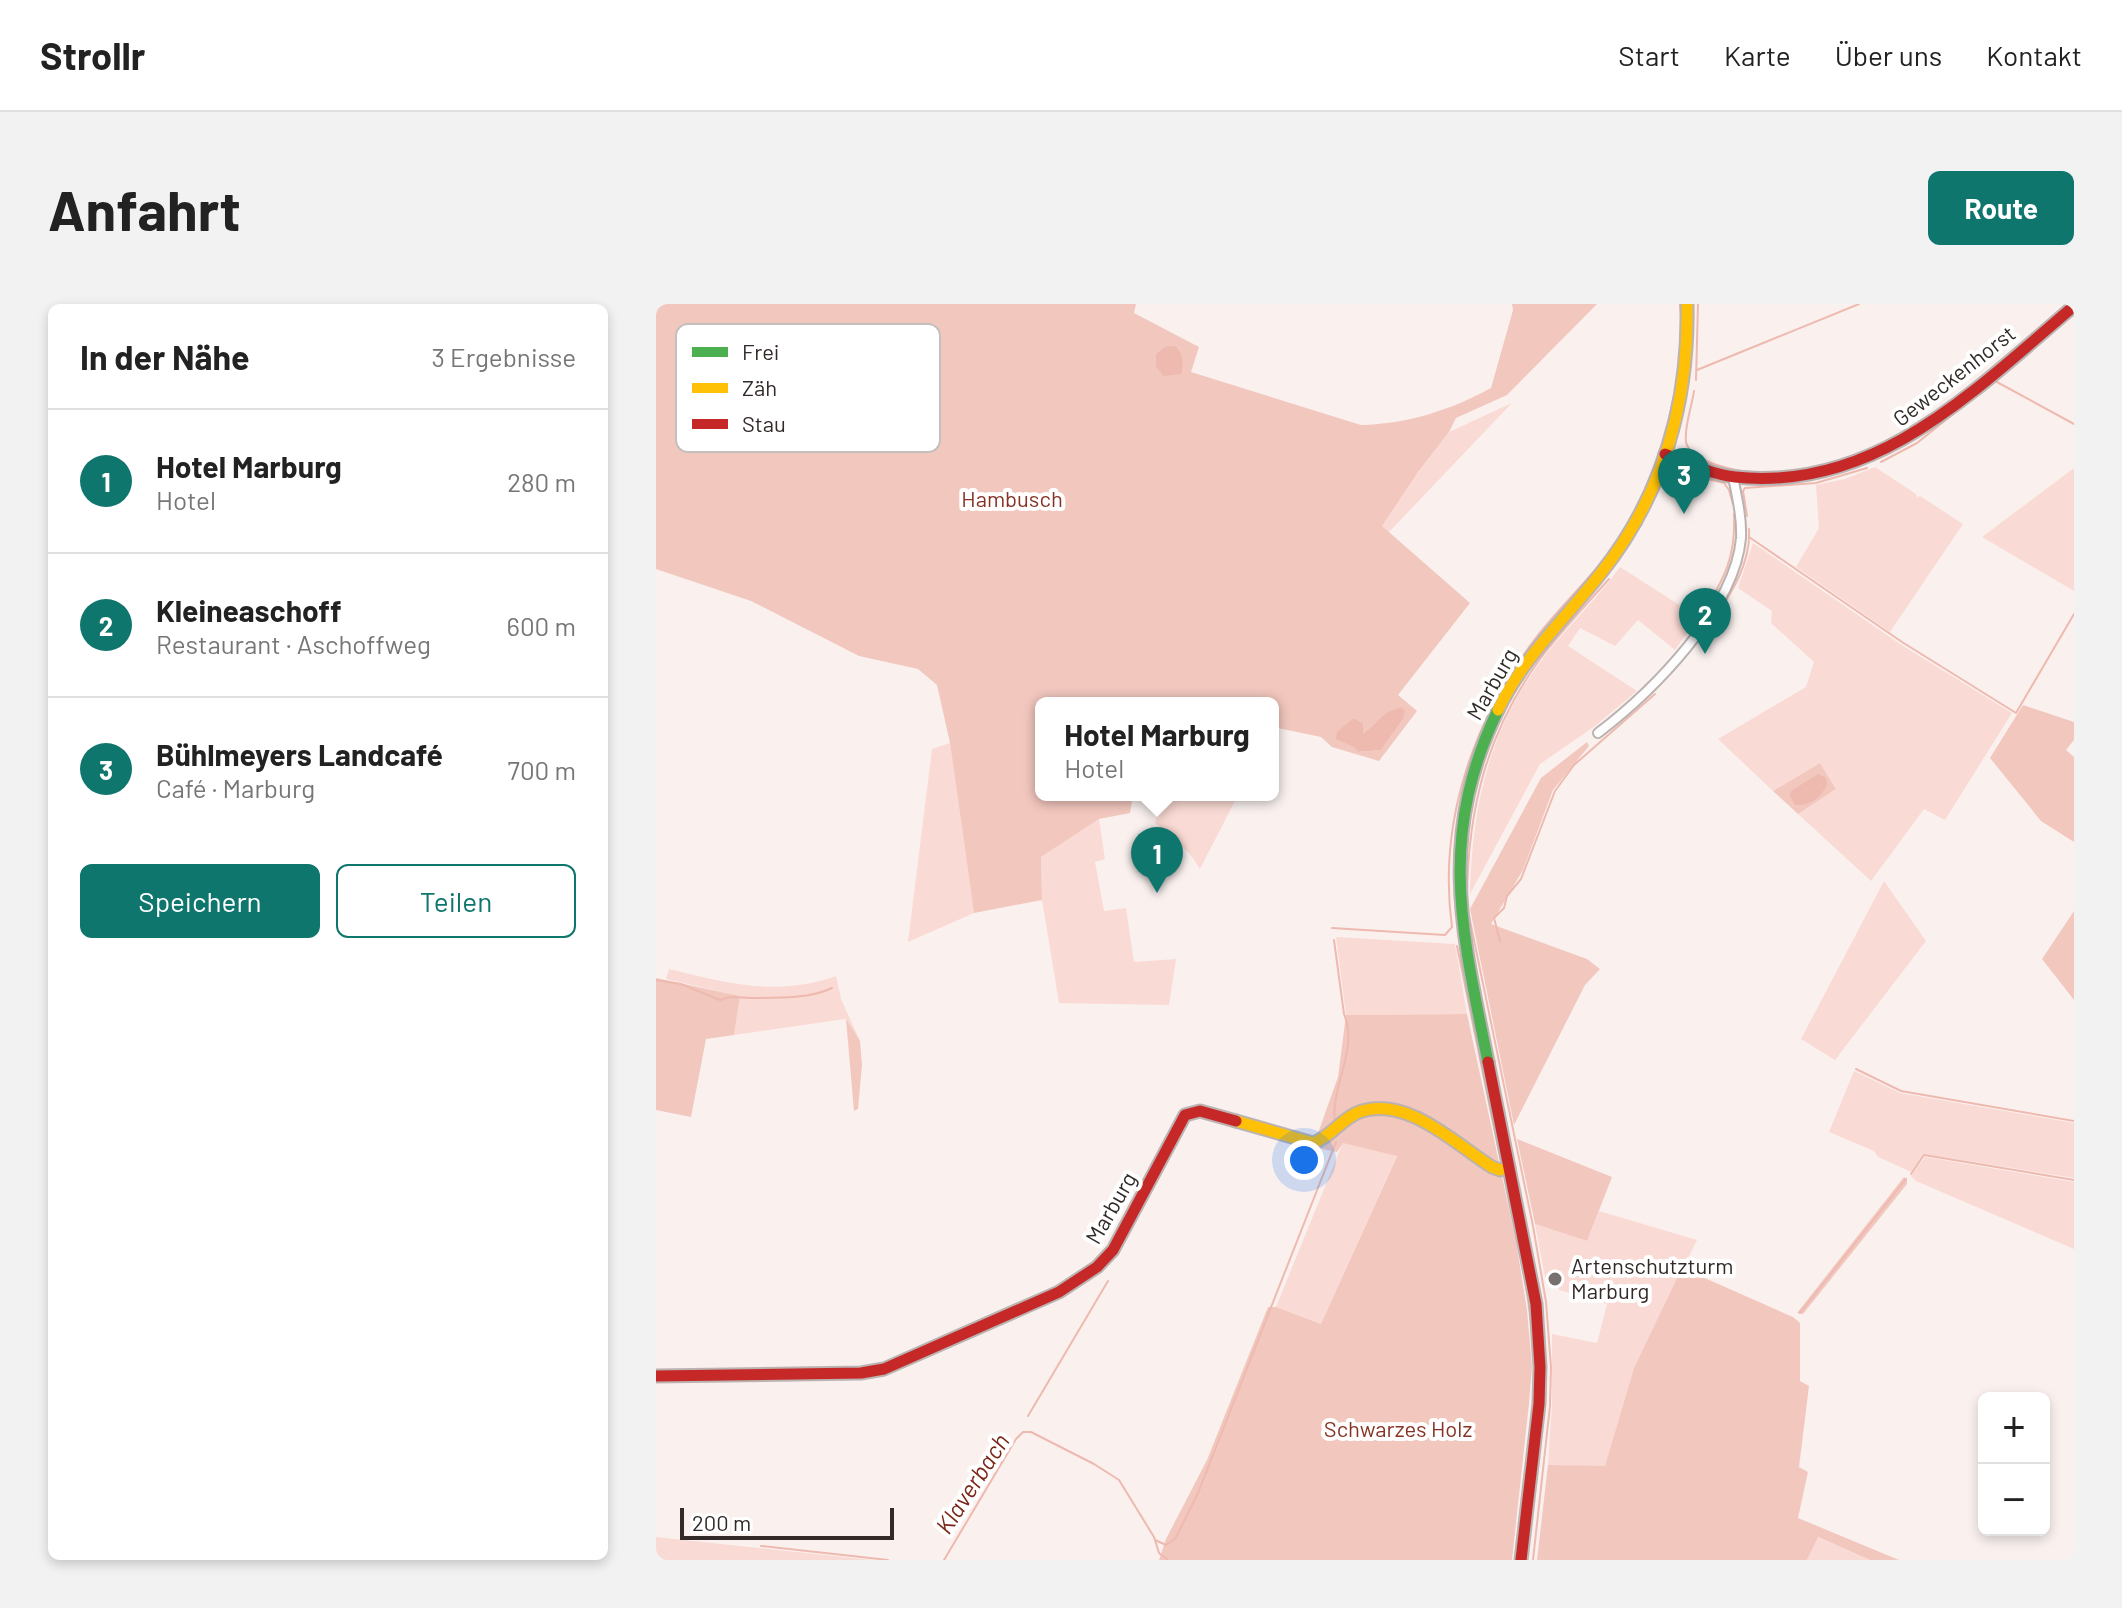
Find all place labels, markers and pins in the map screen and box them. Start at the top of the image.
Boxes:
pin: 3 [1658,448,1710,514]
pin: 2 [1679,588,1731,654]
pin: 1 [1131,827,1183,893]
place label: Artenschutzturm Marburg [1571,1252,1733,1303]
marker: Artenschutzturm Marburg [1546,1270,1564,1288]

